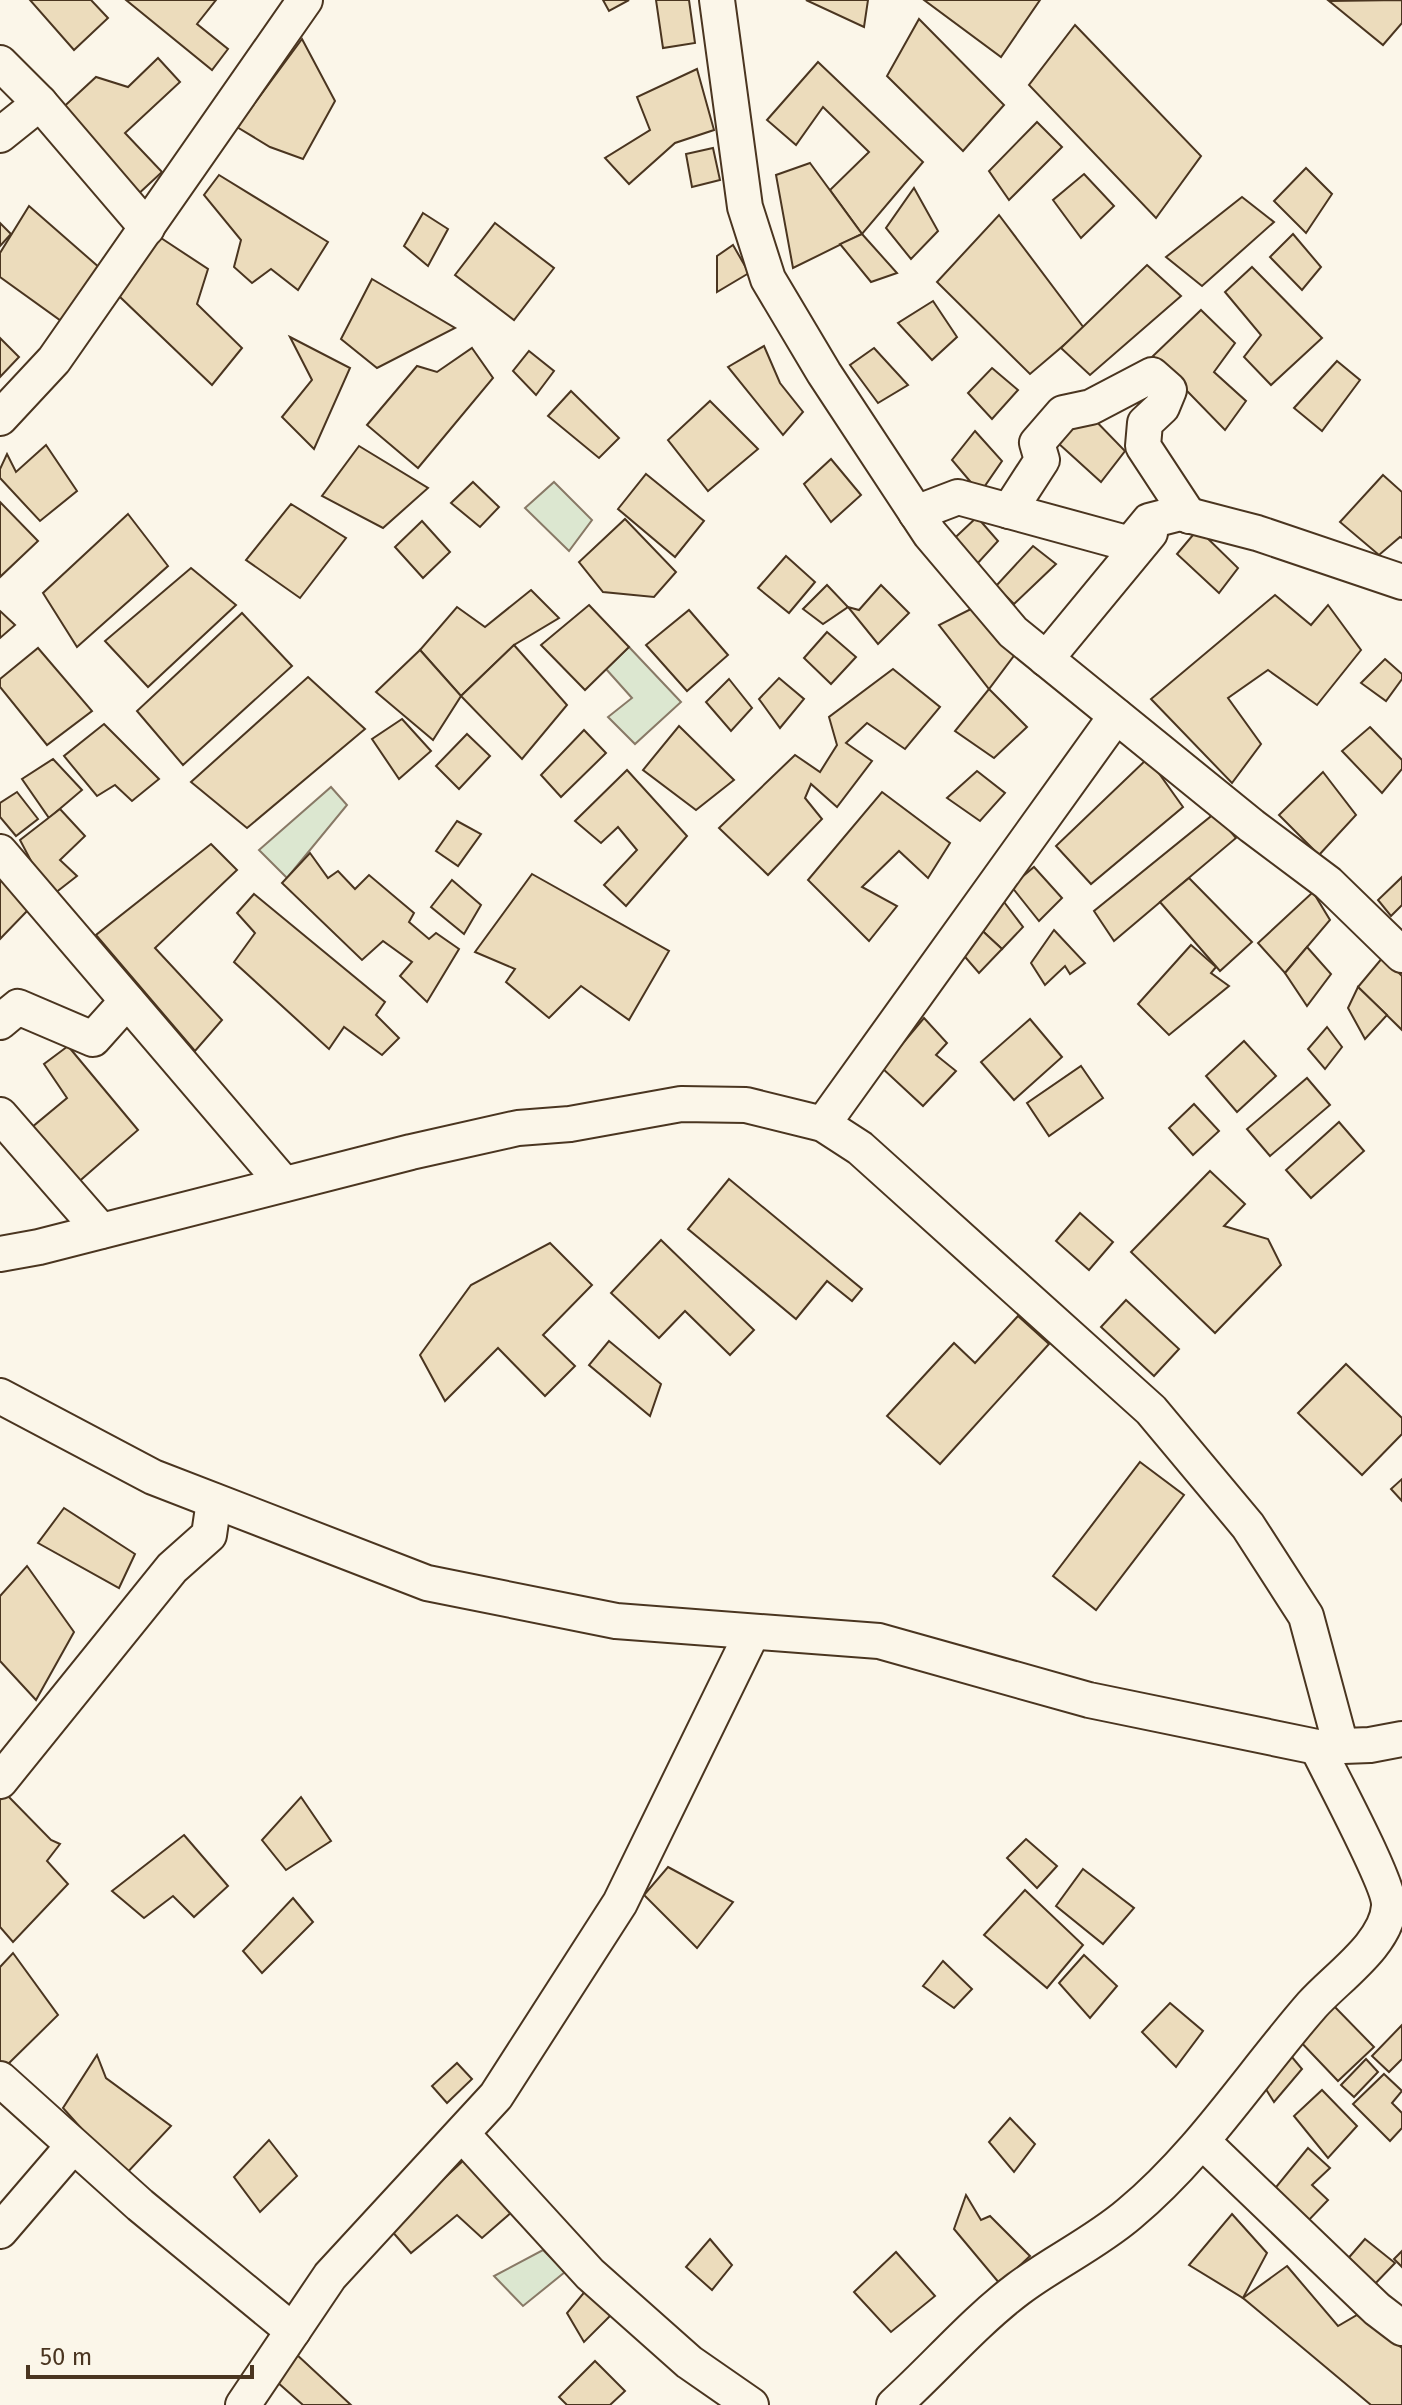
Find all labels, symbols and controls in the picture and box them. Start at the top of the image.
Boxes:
scale bar [28,2329,252,2379]
text: 50 m [40,2343,92,2371]

